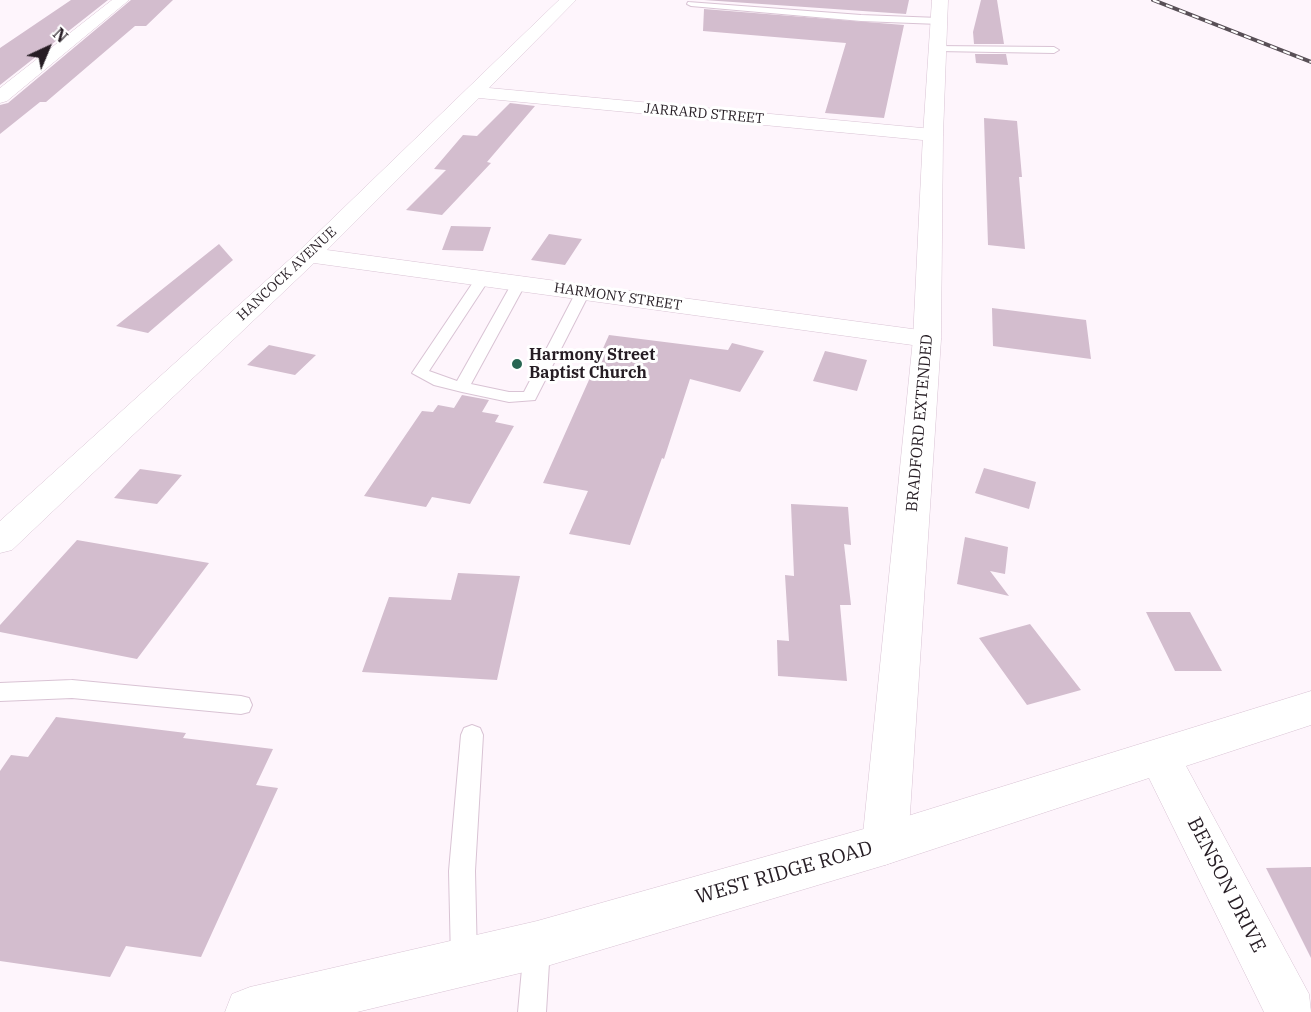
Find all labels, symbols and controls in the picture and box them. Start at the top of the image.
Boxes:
north arrow [18,18,78,78]
text: N [49,23,72,47]
street label: JARRARD STREET [643,100,765,128]
street label: HANCOCK AVENUE [234,223,340,325]
street label: HARMONY STREET [553,280,683,314]
street label: BRADFORD EXTENDED [903,333,937,513]
place label: Harmony Street Baptist Church [529,345,655,383]
marker: Harmony Street Baptist Church [510,357,524,371]
street label: BENSON DRIVE [1182,813,1270,957]
street label: WEST RIDGE ROAD [693,836,875,910]

